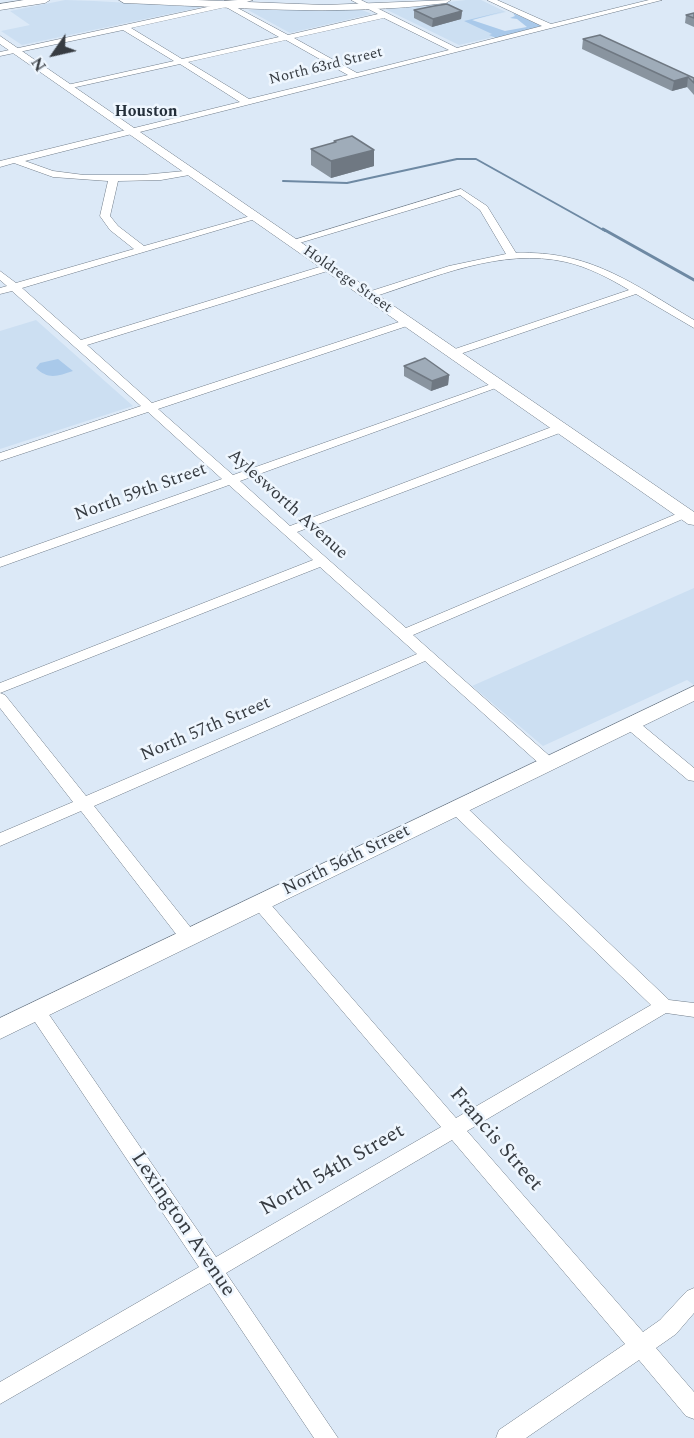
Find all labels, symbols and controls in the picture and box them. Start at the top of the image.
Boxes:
north arrow [24,24,84,84]
street label: North 63rd Street [267,44,385,90]
text: N [25,52,53,76]
district label: Houston [114,103,178,123]
street label: Holdrege Street [299,243,395,317]
street label: Aylesworth Avenue [222,445,352,565]
street label: North 59th Street [72,459,210,527]
street label: North 57th Street [138,693,274,767]
street label: North 56th Street [280,821,414,901]
street label: Francis Street [443,1083,547,1197]
street label: North 54th Street [256,1119,410,1223]
street label: Lexington Avenue [124,1148,240,1302]

